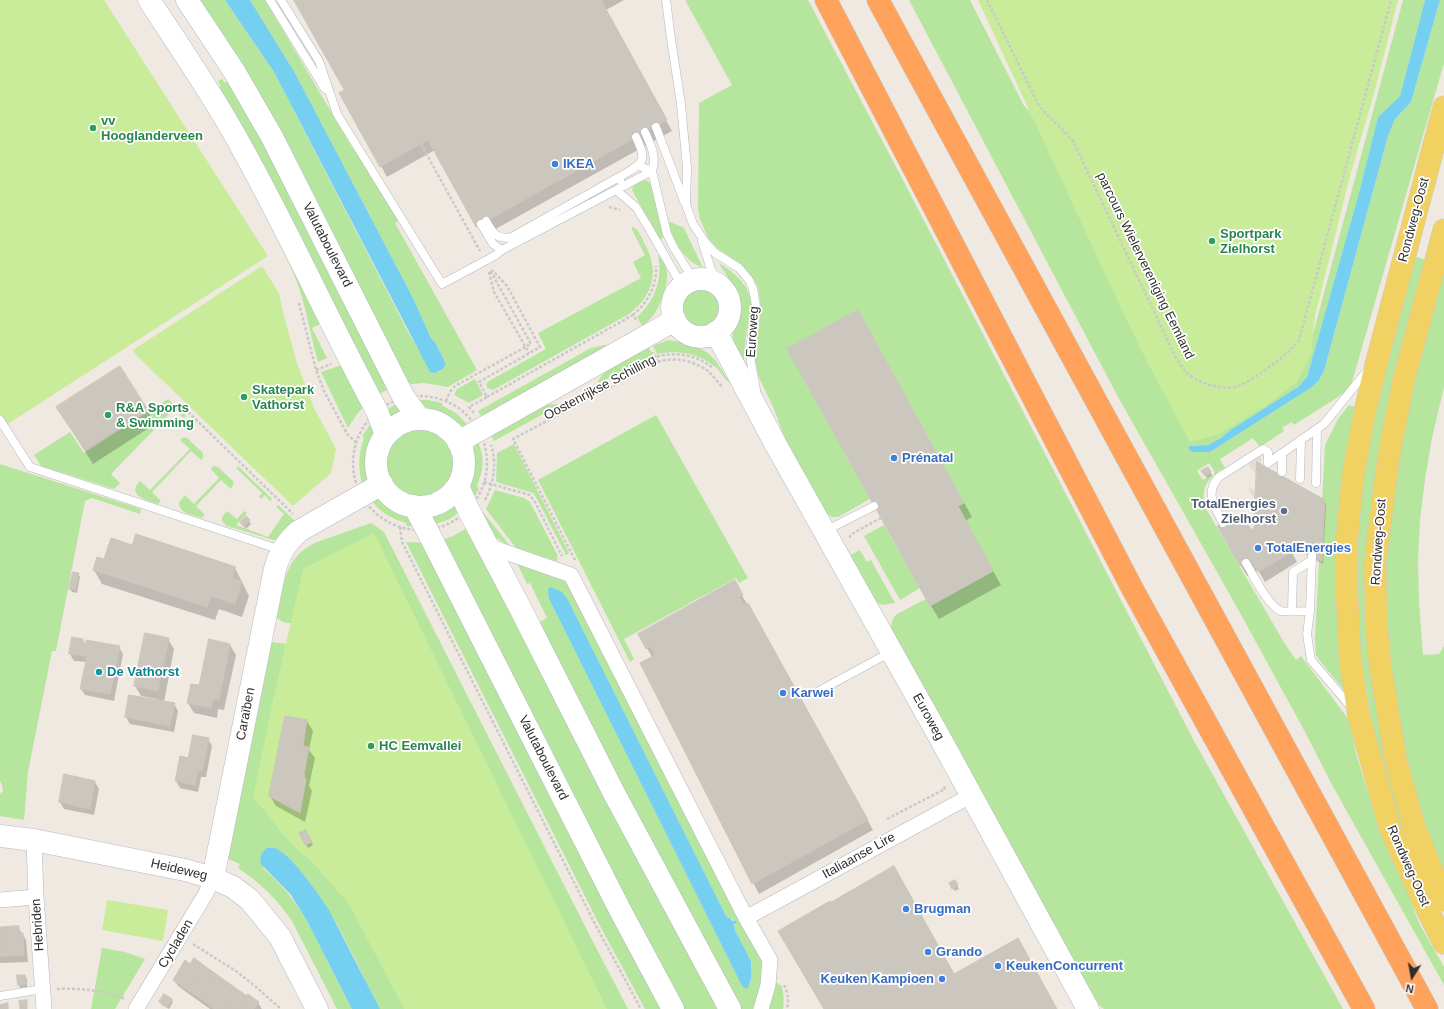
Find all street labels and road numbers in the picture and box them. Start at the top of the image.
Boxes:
street label: parcours Wielervereniging Eemland [1093,170,1197,362]
street label: Rondweg-Oost [1395,176,1433,264]
street label: Valutaboulevard [299,200,355,290]
street label: Euroweg [743,306,763,358]
street label: Oostenrijkse Schilling [541,352,659,424]
street label: Rondweg-Oost [1368,498,1390,586]
street label: Caraïben [233,686,259,742]
street label: Euroweg [909,691,947,743]
street label: Valutaboulevard [515,713,571,803]
street label: Rondweg-Oost [1383,823,1433,909]
street label: Italiaanse Lire [820,830,898,882]
street label: Heideweg [149,856,209,884]
street label: Hebriden [28,898,48,952]
street label: Cycladen [155,917,197,971]

